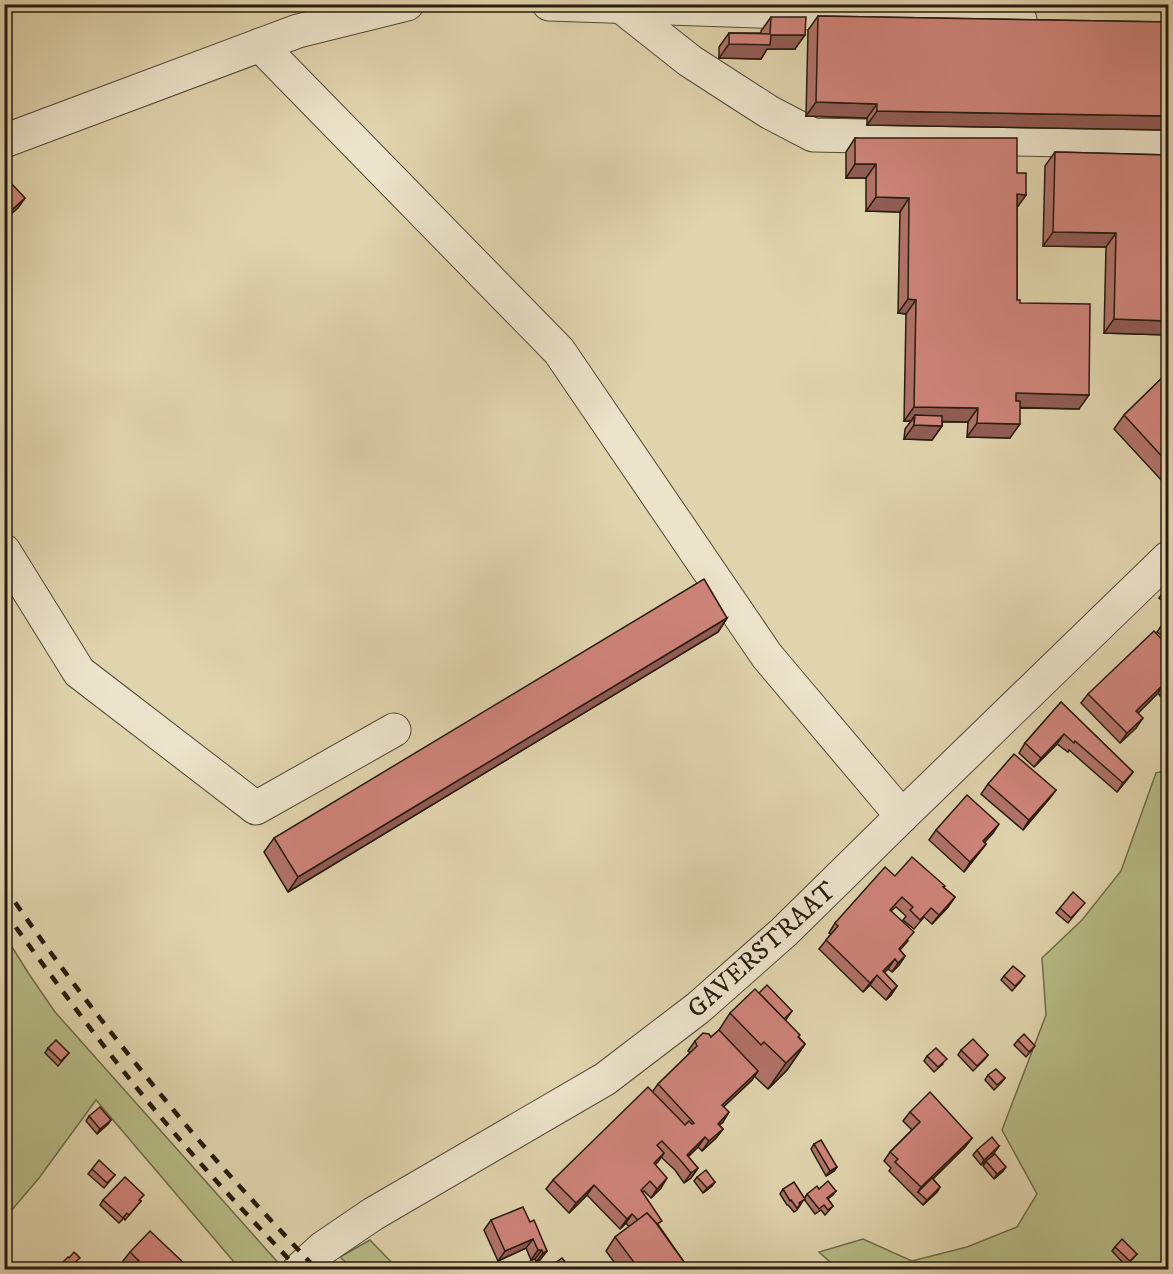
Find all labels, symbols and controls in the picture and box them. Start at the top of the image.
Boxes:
street label: GAVERSTRAAT [681,874,843,1026]

